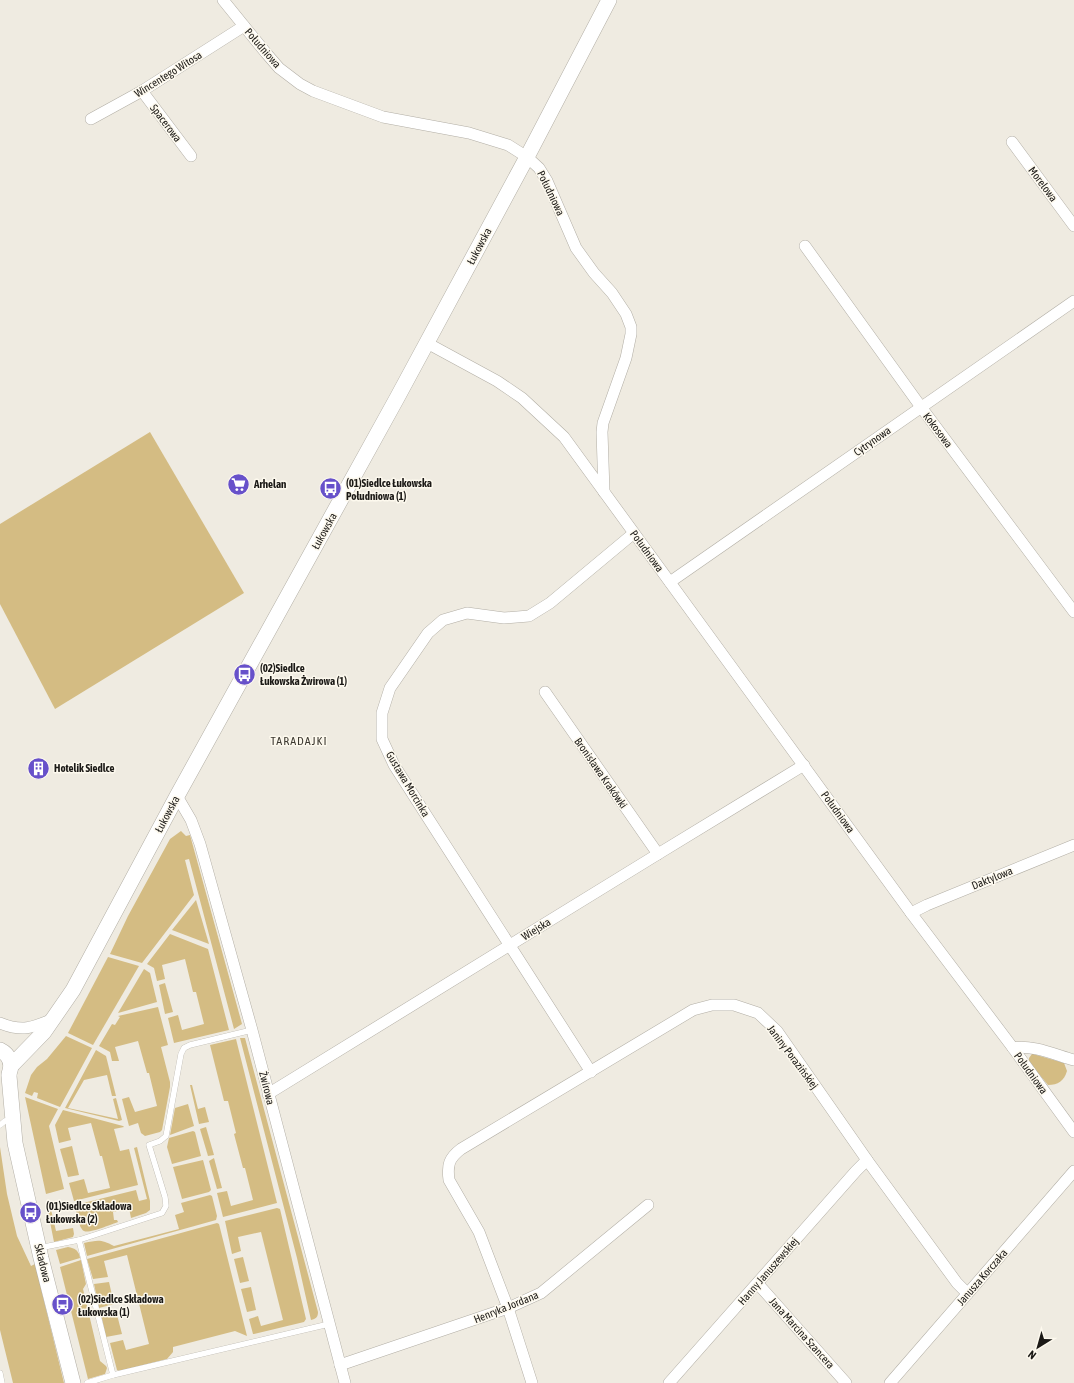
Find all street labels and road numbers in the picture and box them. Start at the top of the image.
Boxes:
street label: Południowa [243,26,283,70]
street label: Wincentego Witosa [132,48,204,100]
street label: Spacerowa [148,102,184,144]
street label: Morelowa [1026,164,1060,204]
street label: Południowa [535,169,567,217]
street label: Łukowska [464,226,494,266]
street label: Kokosowa [921,410,955,450]
street label: Cytrynowa [851,424,893,458]
street label: Łukowska [309,511,339,551]
street label: Południowa [628,528,666,574]
street label: Bronisława Krakówki [572,735,630,811]
street label: Gustawa Morcinka [384,749,432,819]
street label: Południowa [819,789,857,835]
street label: Łukowska [152,794,182,834]
street label: Daktylowa [970,864,1014,892]
street label: Wiejska [519,915,553,943]
street label: Janiny Porazińskiej [765,1023,821,1091]
street label: Południowa [1012,1050,1050,1096]
street label: Żwirowa [257,1070,277,1106]
street label: Hanny Januszewskiej [736,1235,800,1307]
street label: Składowa [32,1242,54,1284]
street label: Janusza Korczaka [954,1246,1010,1308]
street label: Henryka Jordana [472,1289,540,1325]
street label: Jana Marcina Szancera [767,1295,837,1371]

